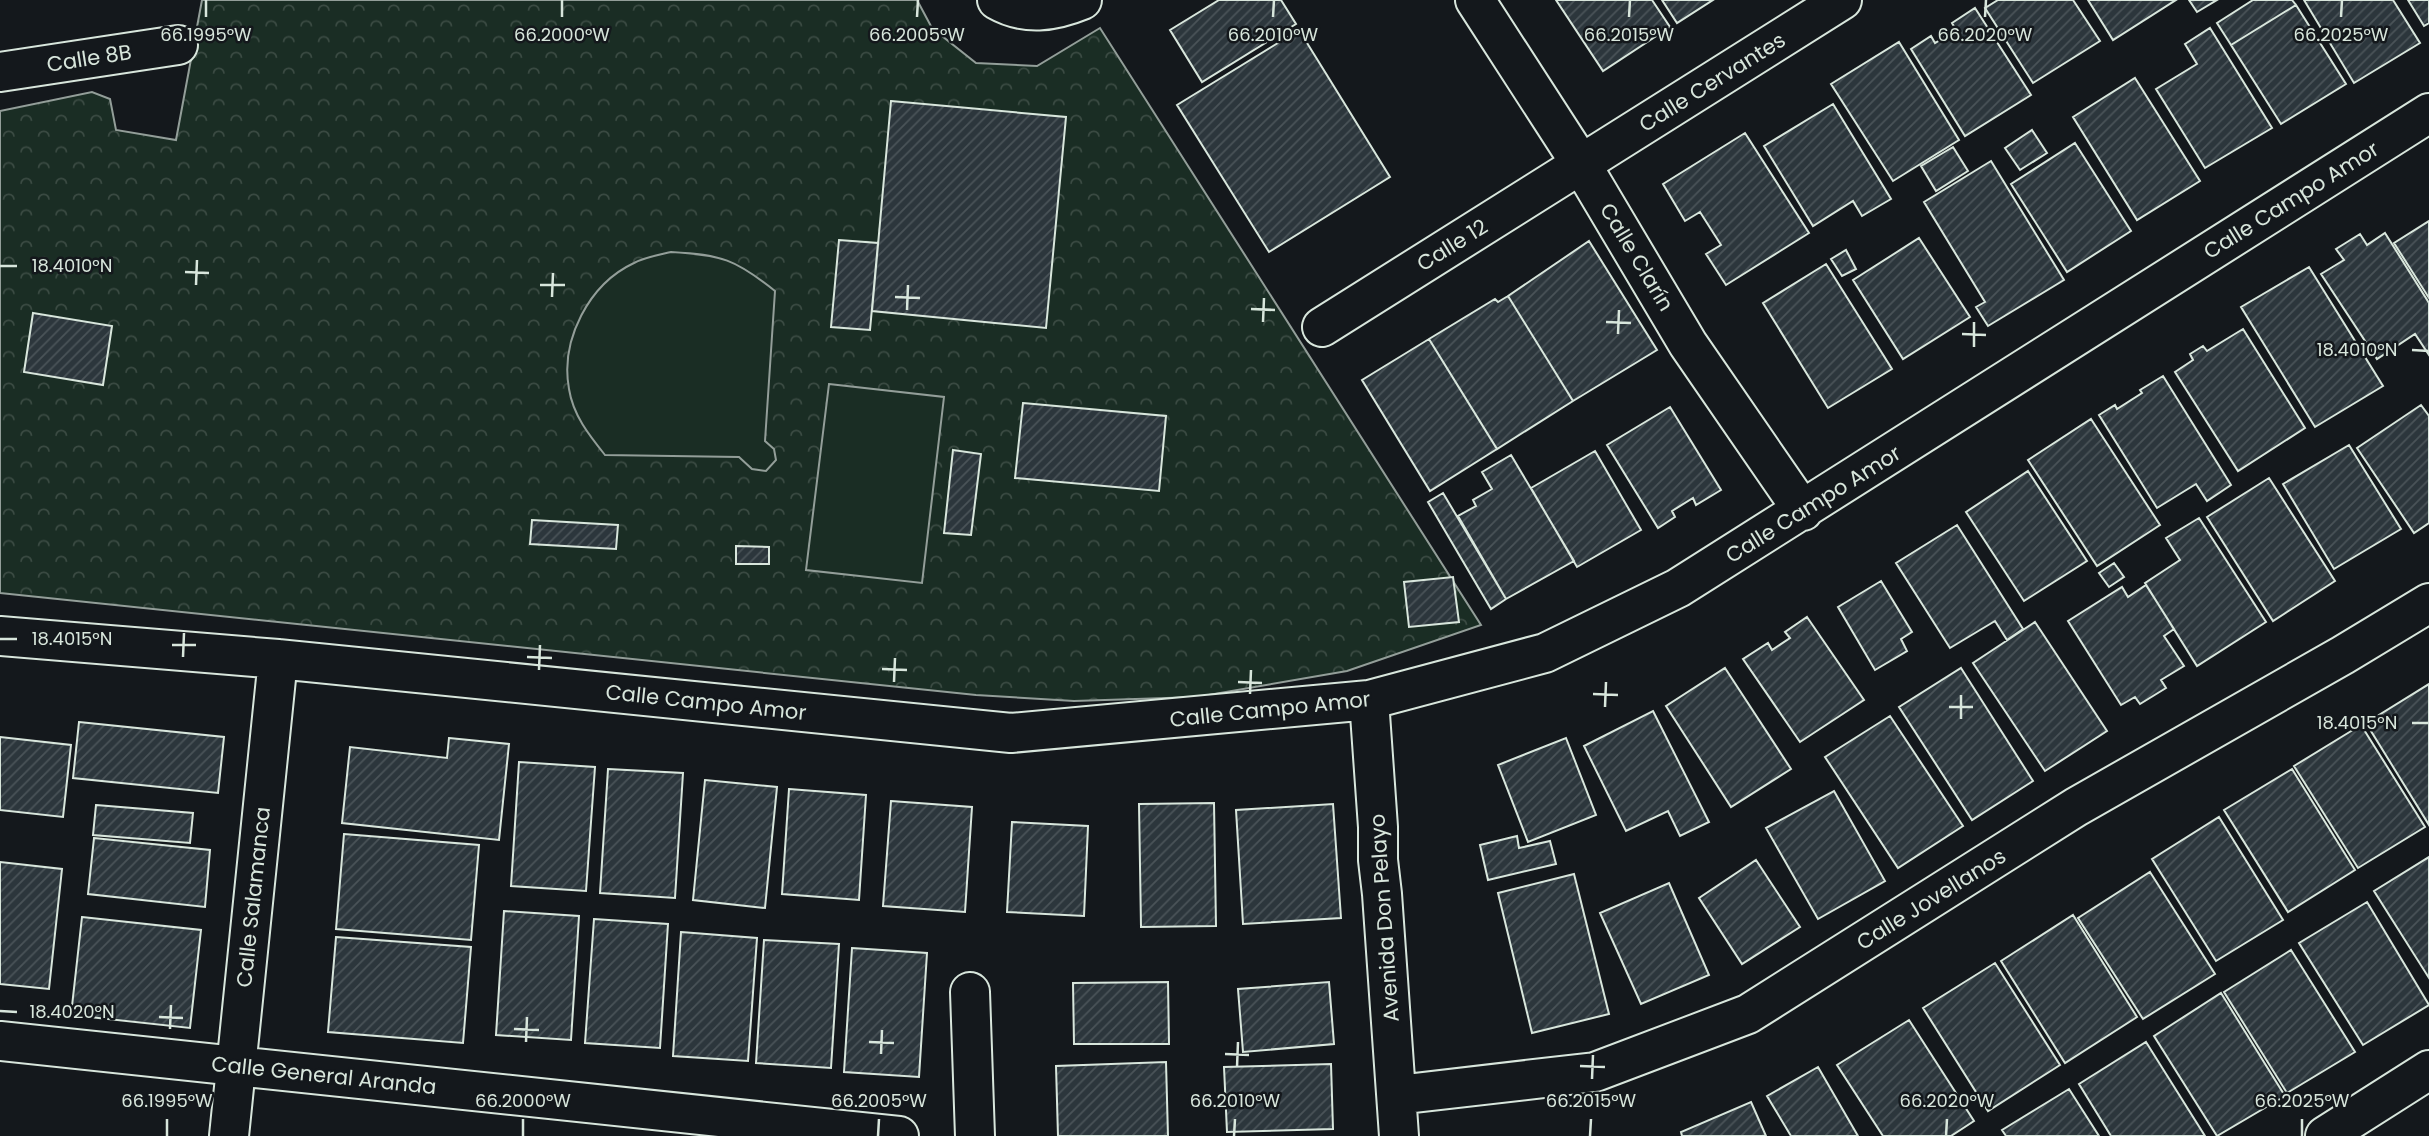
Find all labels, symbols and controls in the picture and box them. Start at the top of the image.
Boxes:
text: 66.1995°W [160,22,252,47]
text: 66.2000°W [514,22,610,47]
text: 66.2005°W [869,22,965,47]
text: 66.2010°W [1228,22,1319,47]
text: 66.2015°W [1584,22,1675,47]
text: 66.2020°W [1938,22,2033,47]
text: 66.2025°W [2294,22,2389,47]
street label: Calle Cervantes [1633,25,1791,139]
street label: Calle 8B [45,37,133,79]
street label: Calle Campo Amor [2198,134,2384,266]
street label: Calle Clarín [1593,198,1681,316]
street label: Calle 12 [1411,212,1493,278]
text: 18.4010°N [32,253,112,278]
text: 18.4010°N [2317,337,2397,362]
street label: Calle Campo Amor [1720,438,1906,570]
text: 18.4015°N [32,626,112,651]
street label: Calle Campo Amor [604,677,808,727]
street label: Calle Campo Amor [1168,684,1372,734]
text: 18.4015°N [2317,710,2397,735]
street label: Calle Salamanca [229,805,277,989]
street label: Avenida Don Pelayo [1362,813,1406,1023]
street label: Calle Jovellanos [1851,841,2011,957]
text: 18.4020°N [29,999,115,1024]
street label: Calle General Aranda [210,1049,438,1101]
text: 66.1995°W [121,1088,213,1113]
text: 66.2000°W [475,1088,571,1113]
text: 66.2005°W [831,1088,927,1113]
text: 66.2010°W [1190,1088,1281,1113]
text: 66.2015°W [1546,1088,1637,1113]
text: 66.2020°W [1900,1088,1995,1113]
text: 66.2025°W [2255,1088,2350,1113]

